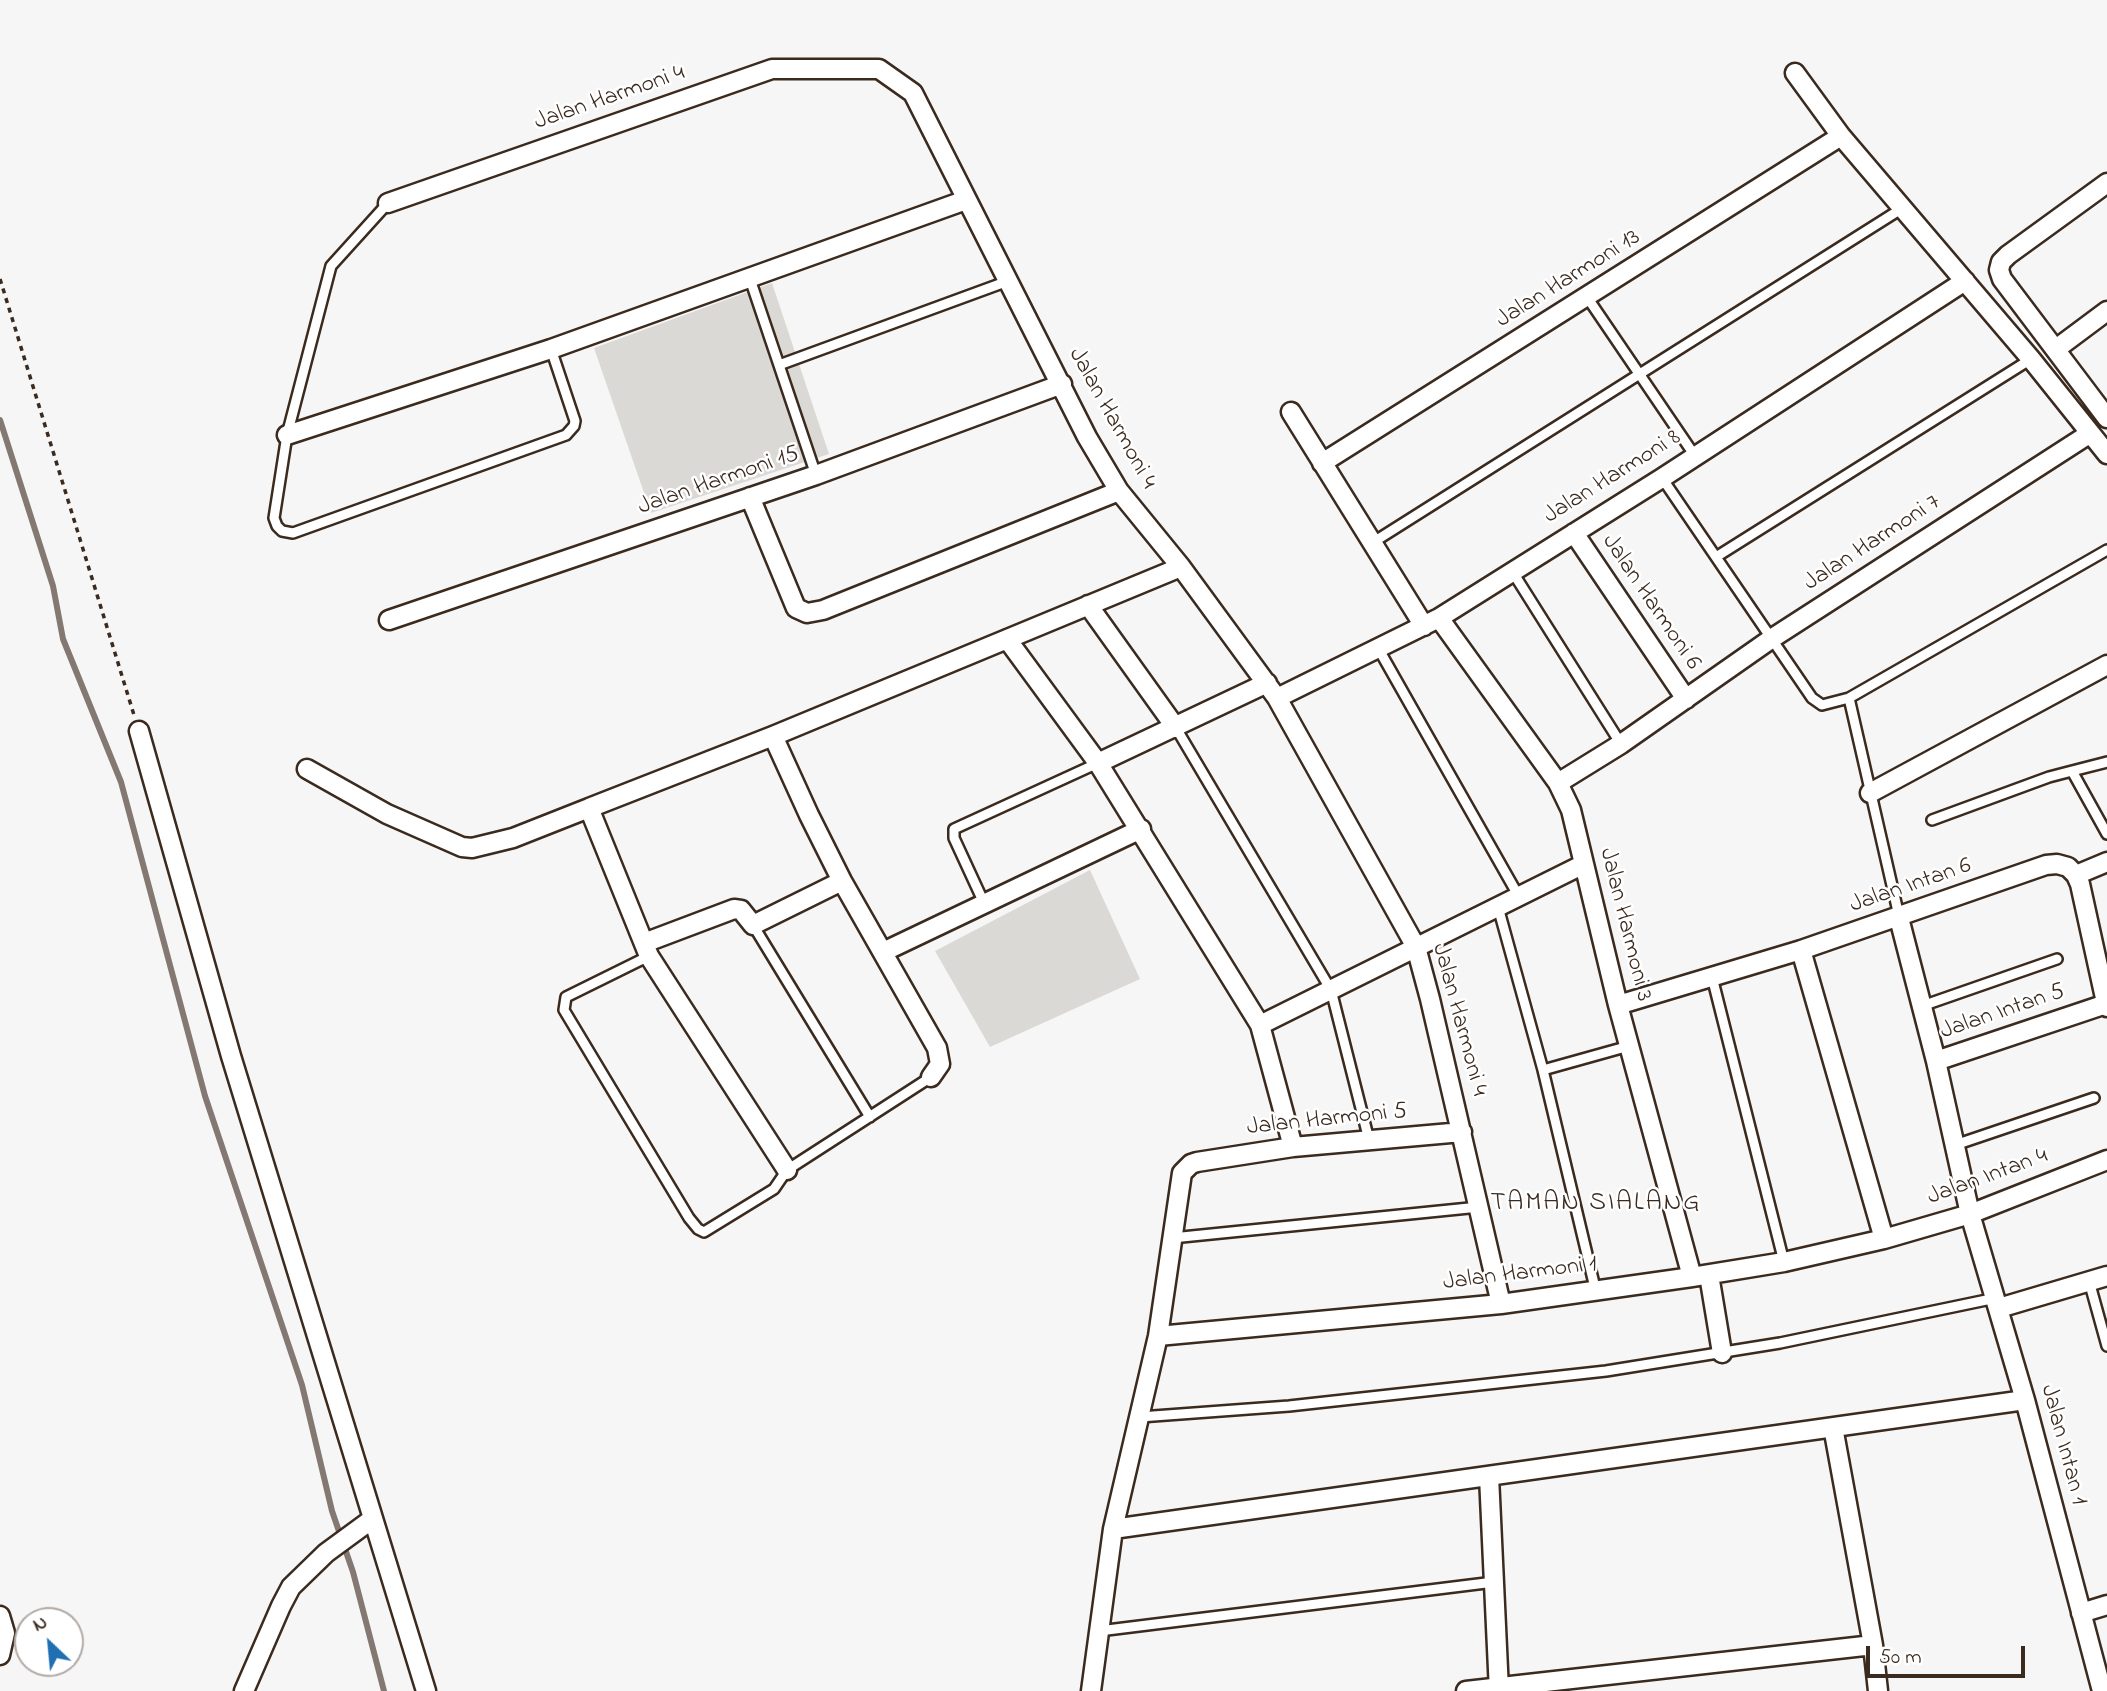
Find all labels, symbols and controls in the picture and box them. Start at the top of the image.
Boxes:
street label: Jalan Harmoni 4 [531,60,689,138]
street label: Jalan Harmoni 13 [1492,224,1646,336]
street label: Jalan Harmoni 4 [1060,343,1162,495]
street label: Jalan Harmoni 8 [1539,424,1687,532]
street label: Jalan Harmoni 15 [635,441,803,523]
street label: Jalan Harmoni 7 [1799,489,1947,599]
street label: Jalan Harmoni 6 [1594,530,1706,676]
street label: Jalan Harmoni 3 [1591,845,1657,1005]
street label: Jalan Intan 6 [1847,853,1975,921]
street label: Jalan Harmoni 4 [1424,940,1492,1100]
street label: Jalan Intan 5 [1937,978,2069,1048]
street label: Jalan Harmoni 5 [1246,1098,1408,1144]
street label: Jalan Intan 4 [1924,1143,2052,1213]
district label: TAMAN SIALANG [1492,1189,1700,1221]
street label: Jalan Harmoni 1 [1441,1251,1599,1299]
street label: Jalan Intan 1 [2032,1382,2092,1508]
north arrow [14,1607,84,1677]
text: N [29,1610,52,1639]
scale bar [1869,1632,2028,1676]
text: 50 m [1879,1643,1922,1673]

